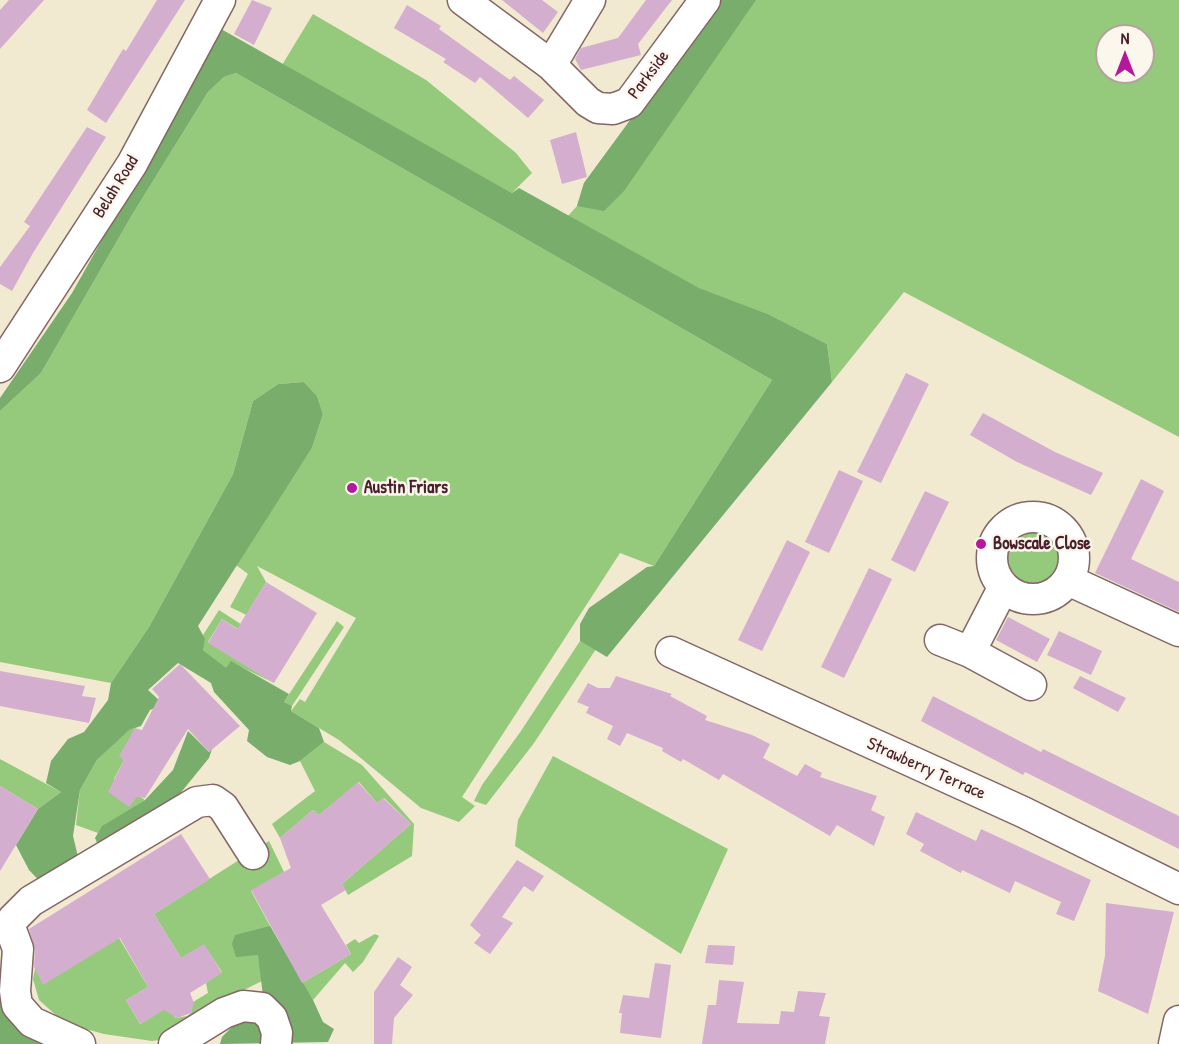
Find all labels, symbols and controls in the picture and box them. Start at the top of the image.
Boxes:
north arrow [1095,24,1155,84]
text: N [1121,27,1129,49]
street label: Parkside [624,46,674,104]
street label: Belah Road [88,152,144,222]
place label: Austin Friars [364,477,448,499]
marker: Austin Friars [345,481,359,495]
place label: Bowscale Close [993,533,1091,555]
marker: Bowscale Close [974,537,988,551]
street label: Strawberry Terrace [863,733,989,805]

